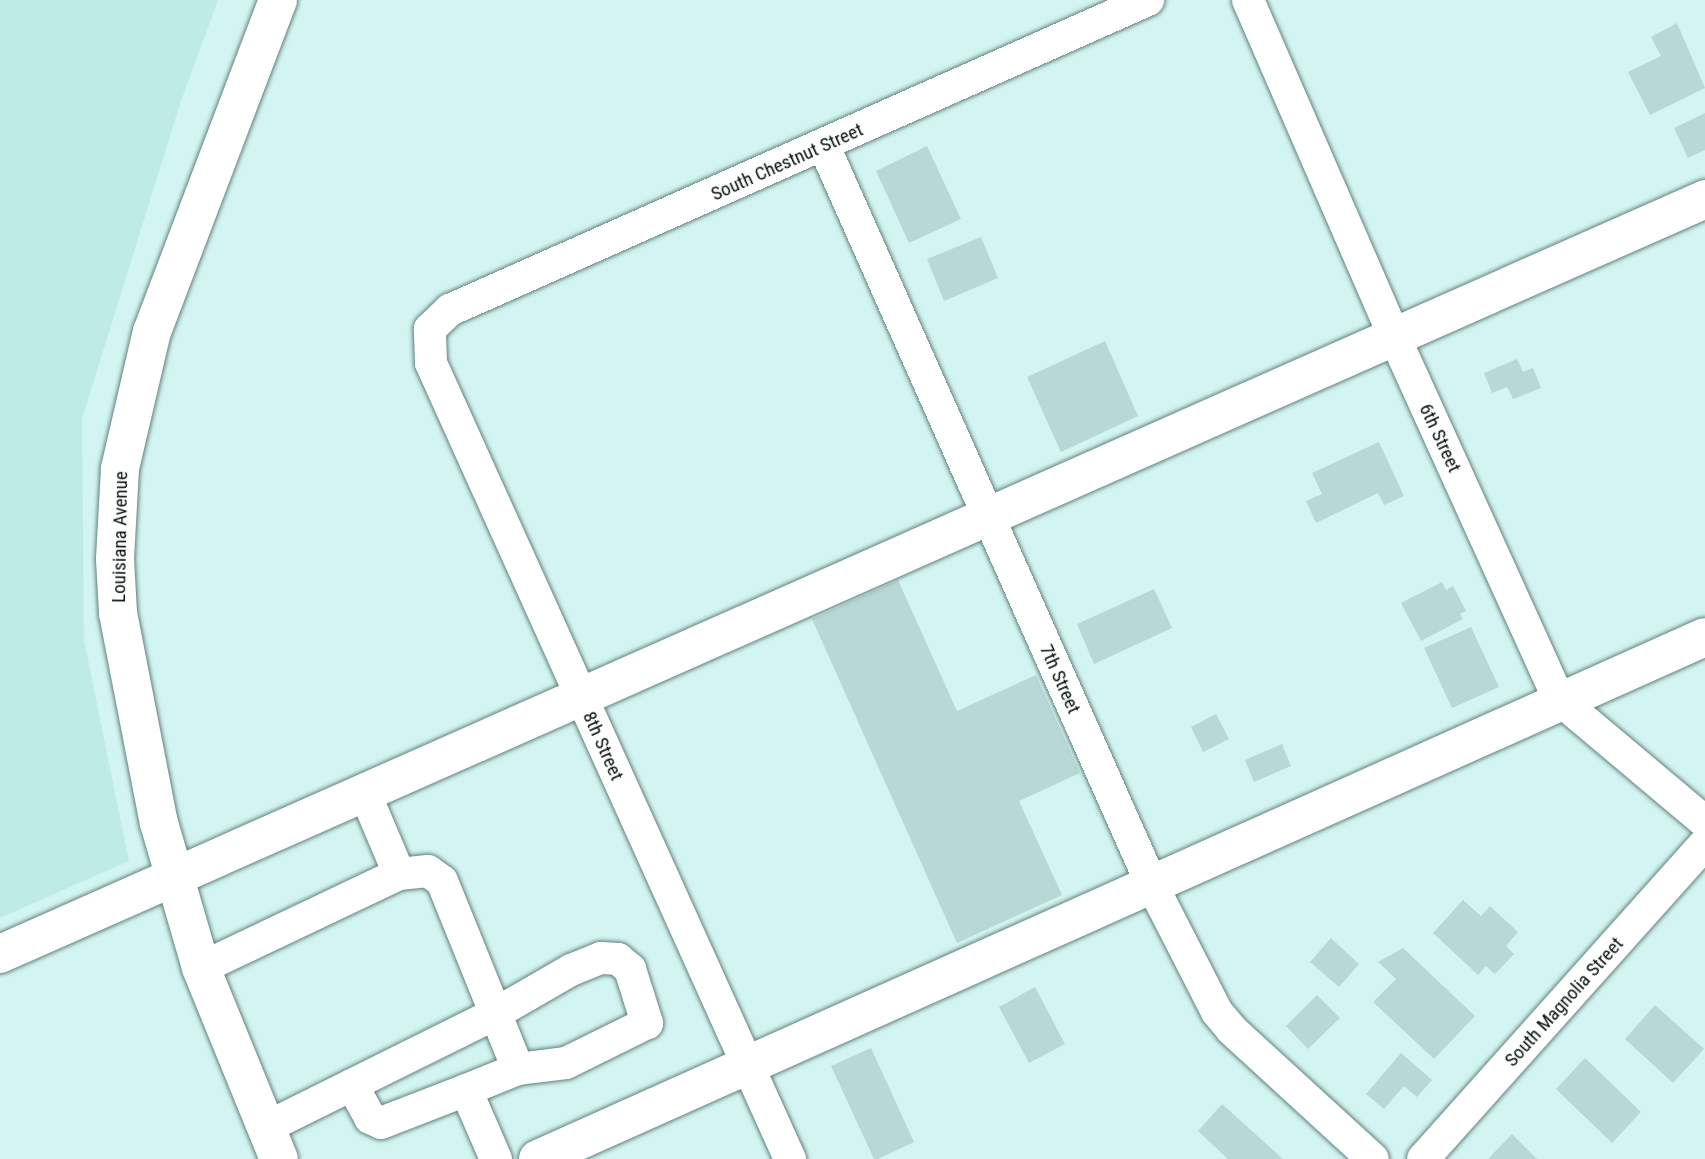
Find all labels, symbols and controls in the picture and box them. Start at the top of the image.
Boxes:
street label: South Chestnut Street [708,118,866,206]
street label: 6th Street [1414,400,1466,476]
street label: Louisiana Avenue [107,471,133,603]
street label: 7th Street [1035,641,1085,717]
street label: 8th Street [578,708,628,784]
street label: South Magnolia Street [1500,933,1628,1071]

